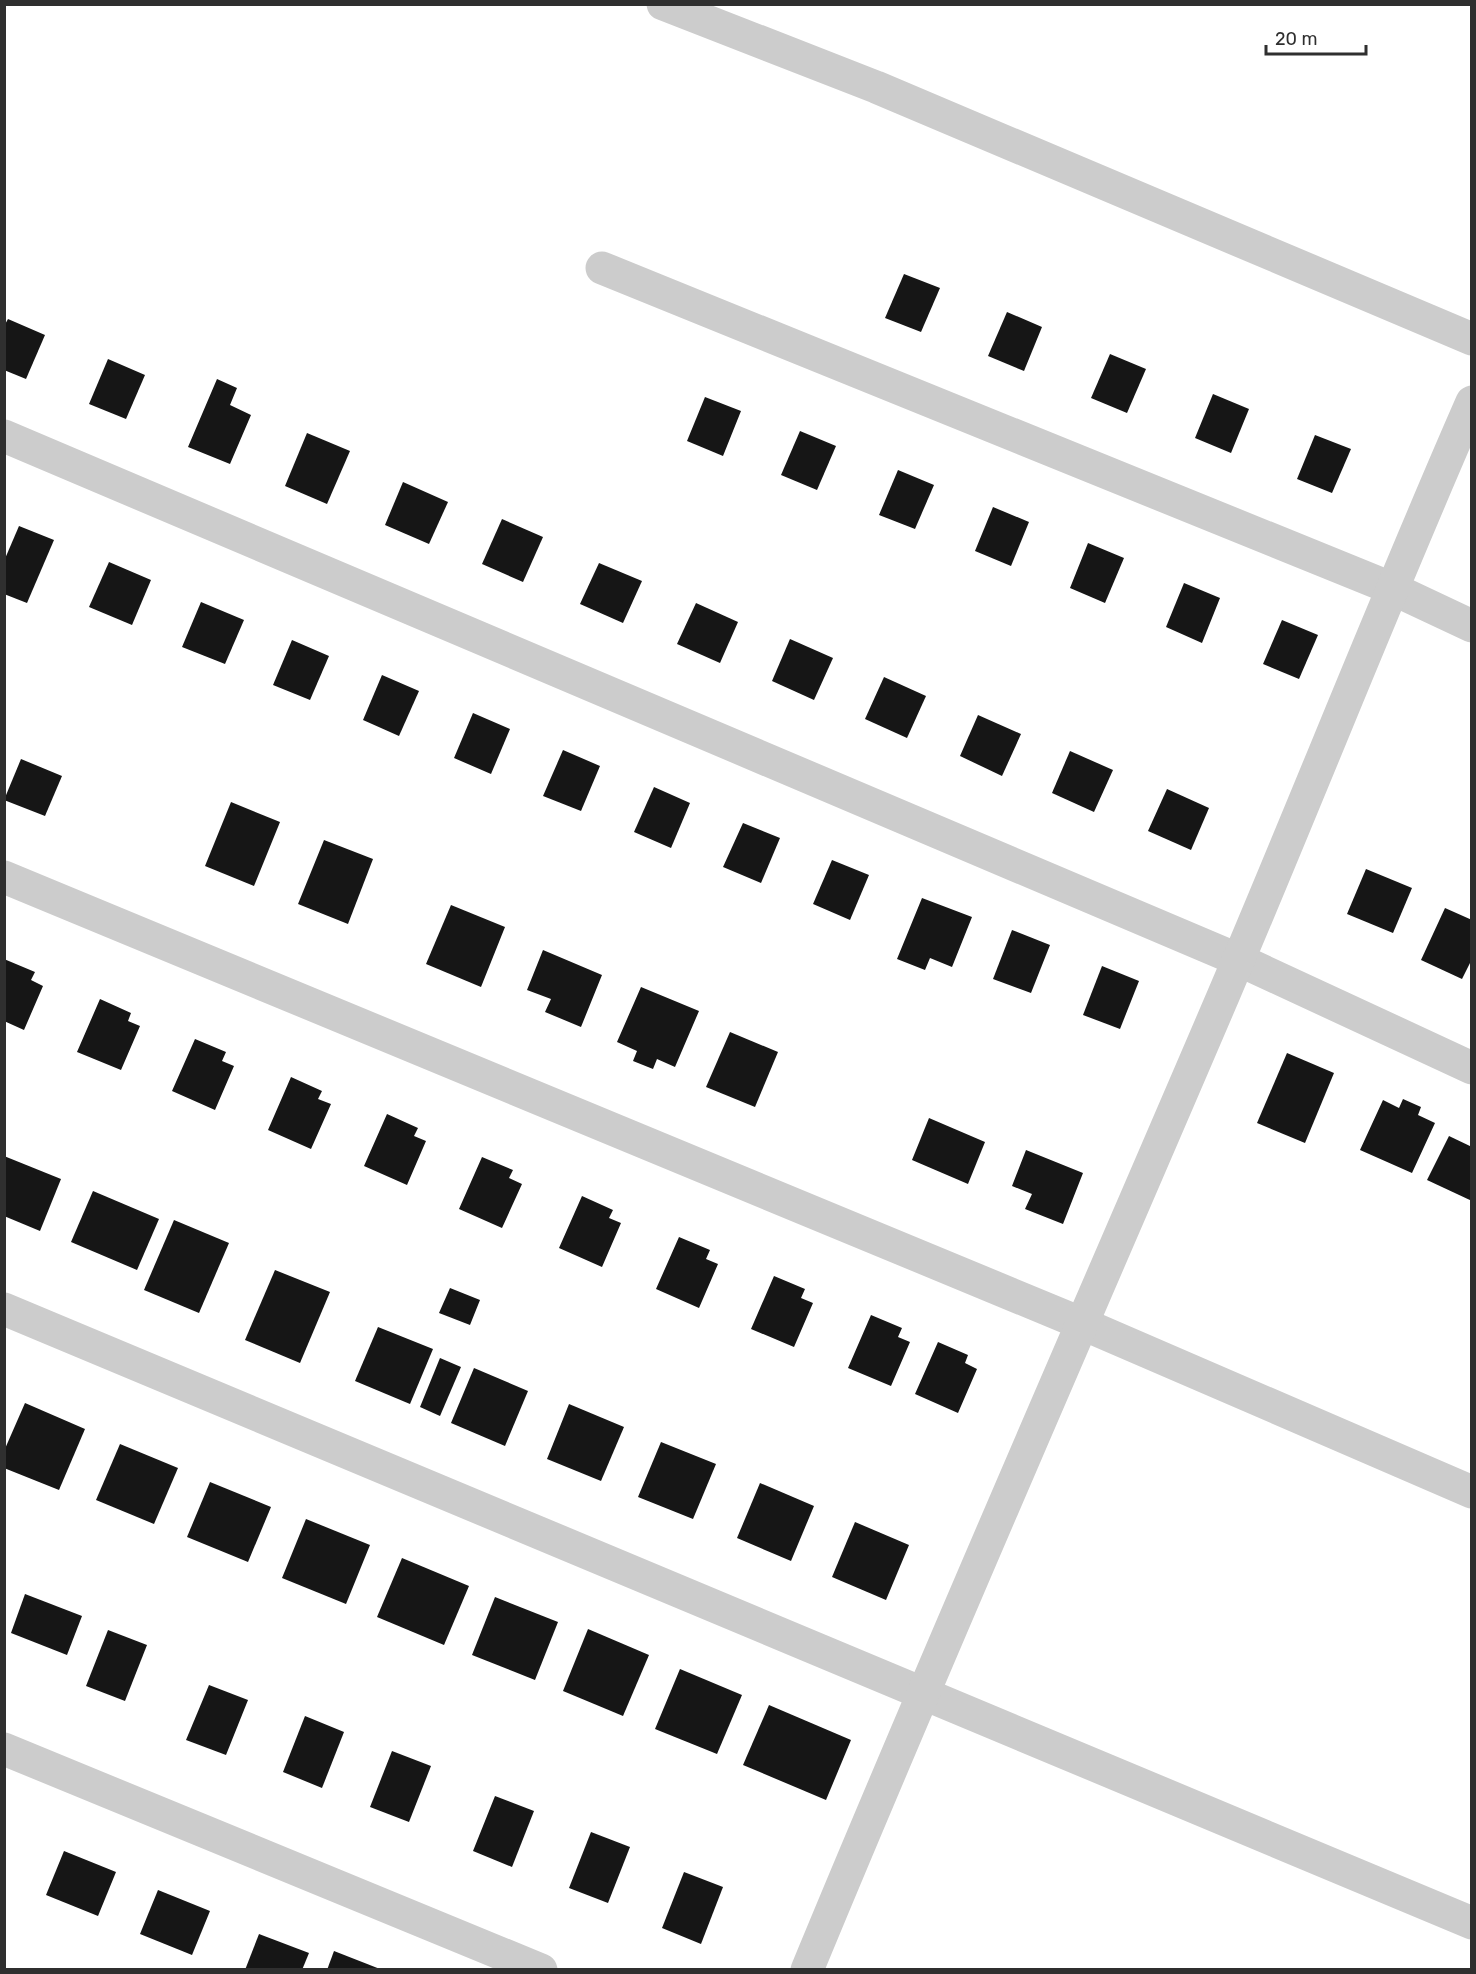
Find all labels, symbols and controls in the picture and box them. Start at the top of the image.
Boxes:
scale bar [1266,18,1366,56]
text: 20 m [1275,28,1317,50]

